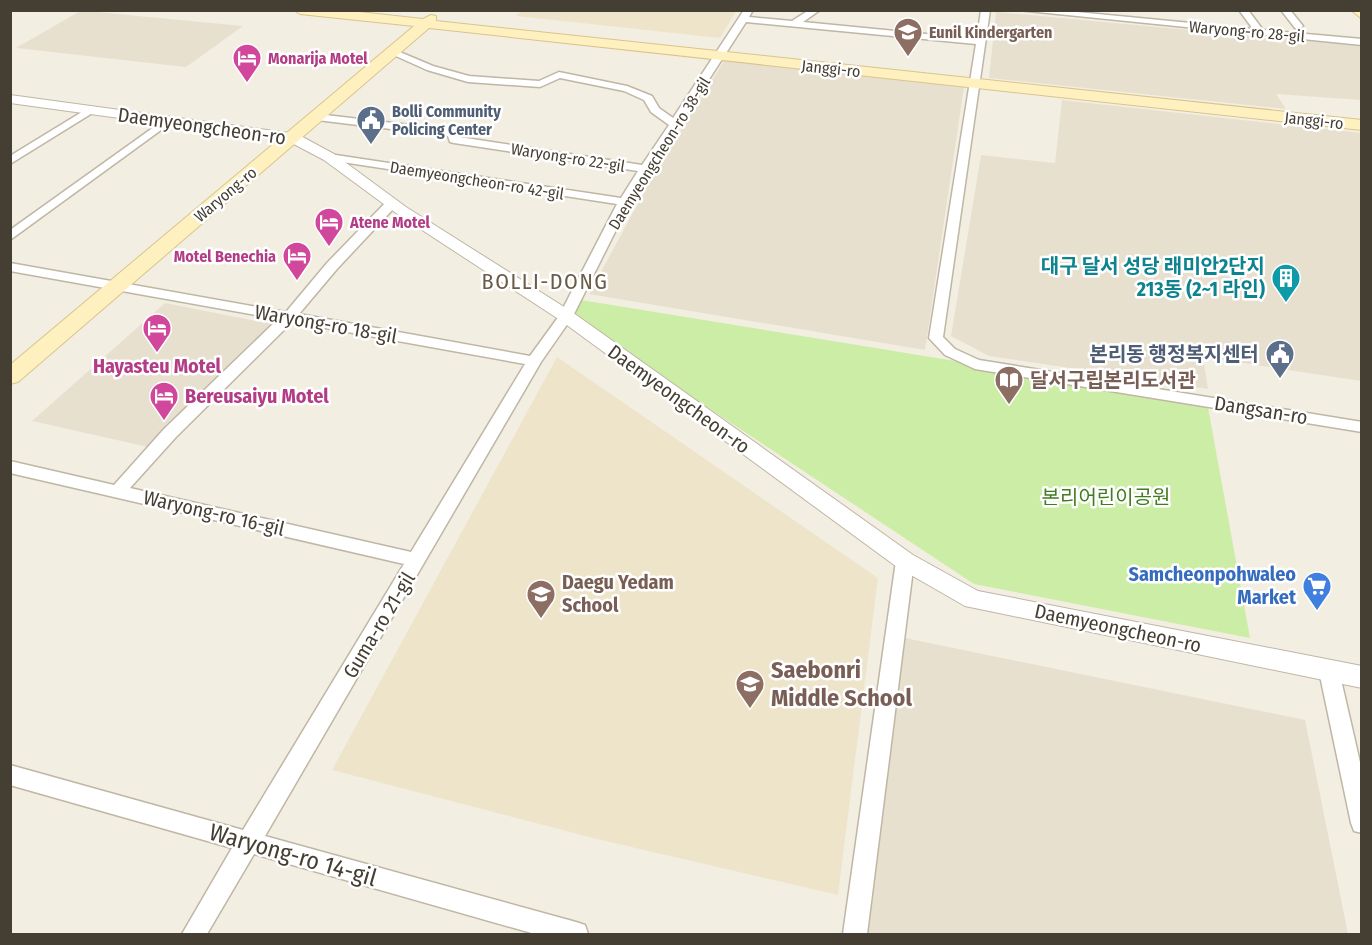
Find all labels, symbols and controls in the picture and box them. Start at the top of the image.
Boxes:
school or university icon: Eunil Kindergarten [892,16,924,58]
street label: Waryong-ro 28-gil [1188,17,1306,46]
place label: Eunil Kindergarten [929,23,1052,42]
hotel icon: Monarija Motel [231,42,263,84]
place label: Monarija Motel [268,49,368,68]
street label: Janggi-ro [801,56,861,81]
street label: Daemyeongcheon-ro 38-gil [605,73,714,233]
street label: Daemyeongcheon-ro [116,102,288,150]
place label: Bolli Community Policing Center [392,102,501,139]
public building icon: Bolli Community Policing Center [355,104,387,146]
street label: Janggi-ro [1284,108,1344,133]
street label: Waryong-ro 22-gil [510,139,626,176]
street label: Daemyeongcheon-ro 42-gil [389,157,565,204]
street label: Waryong-ro [190,163,260,226]
hotel icon: Atene Motel [313,206,345,248]
place label: Atene Motel [349,213,430,232]
hotel icon: Motel Benechia [281,240,313,282]
place label: Motel Benechia [174,247,276,266]
place label: 대구 달서 성당 래미안2단지 213동 (2~1 라인) [1041,254,1265,301]
building icon: 대구 달서 성당 래미안2단지 213동 (2~1 라인) [1270,262,1302,304]
district label: BOLLI-DONG [482,268,608,295]
street label: Waryong-ro 18-gil [253,300,399,348]
hotel icon: Hayasteu Motel [141,312,173,354]
public building icon: 본리동 행정복지센터 [1264,338,1296,380]
street label: Daemyeongcheon-ro [603,339,755,459]
place label: 본리동 행정복지센터 [1089,342,1259,366]
place label: Hayasteu Motel [93,354,222,378]
library icon: 달서구립본리도서관 [993,364,1025,406]
place label: 달서구립본리도서관 [1030,368,1196,392]
hotel icon: Bereusaiyu Motel [148,380,180,422]
place label: Bereusaiyu Motel [185,384,329,408]
street label: Dangsan-ro [1213,391,1309,429]
street label: Waryong-ro 16-gil [141,485,287,541]
park label: 본리어린이공원 [1042,485,1170,509]
place label: Samcheonpohwaleo Market [1129,562,1297,609]
street label: Guma-ro 21-gil [338,568,420,682]
place label: Daegu Yedam School [562,570,674,617]
supermarket icon: Samcheonpohwaleo Market [1301,570,1333,612]
school or university icon: Daegu Yedam School [525,578,557,620]
street label: Daemyeongcheon-ro [1033,599,1203,657]
place label: Saebonri Middle School [771,656,912,712]
school or university icon: Saebonri Middle School [734,668,766,710]
street label: Waryong-ro 14-gil [206,818,380,892]

